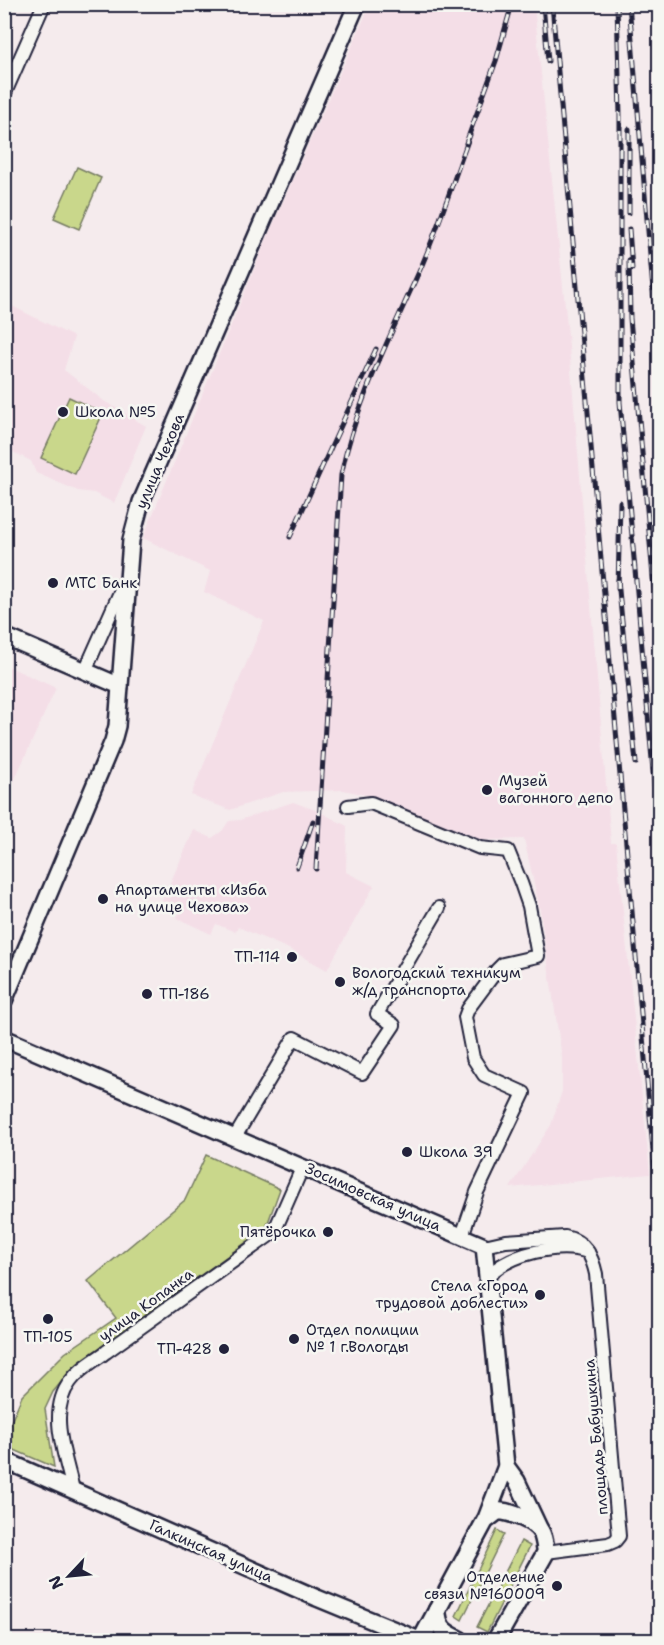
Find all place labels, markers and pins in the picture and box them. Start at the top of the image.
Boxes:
place label: Школа №5 [75,402,156,422]
marker: Школа №5 [56,405,70,419]
place label: МТС Банк [65,573,137,593]
marker: МТС Банк [46,576,60,590]
place label: Музей вагонного депо [499,771,613,808]
marker: Музей вагонного депо [480,783,494,797]
place label: Апартаменты «Изба на улице Чехова» [115,880,267,917]
marker: Апартаменты «Изба на улице Чехова» [96,892,110,906]
place label: ТП-114 [234,947,280,967]
marker: ТП-114 [285,950,299,964]
place label: Вологодский техникум ж/д транспорта [352,963,521,1000]
marker: Вологодский техникум ж/д транспорта [333,975,347,989]
place label: ТП-186 [159,984,210,1004]
marker: ТП-186 [140,987,154,1001]
place label: Школа 39 [419,1142,493,1162]
marker: Школа 39 [400,1145,414,1159]
place label: Пятёрочка [240,1222,317,1242]
marker: Пятёрочка [321,1225,335,1239]
place label: Стела «Город трудовой доблести» [376,1276,528,1313]
marker: Стела «Город трудовой доблести» [533,1288,547,1302]
marker: ТП-105 [41,1312,55,1326]
place label: Отдел полиции № 1 г.Вологды [306,1320,419,1357]
place label: ТП-105 [23,1327,73,1347]
marker: Отдел полиции № 1 г.Вологды [287,1332,301,1346]
place label: ТП-428 [157,1339,212,1359]
marker: ТП-428 [217,1342,231,1356]
place label: Отделение связи №160009 [424,1567,545,1604]
marker: Отделение связи №160009 [550,1579,564,1593]

